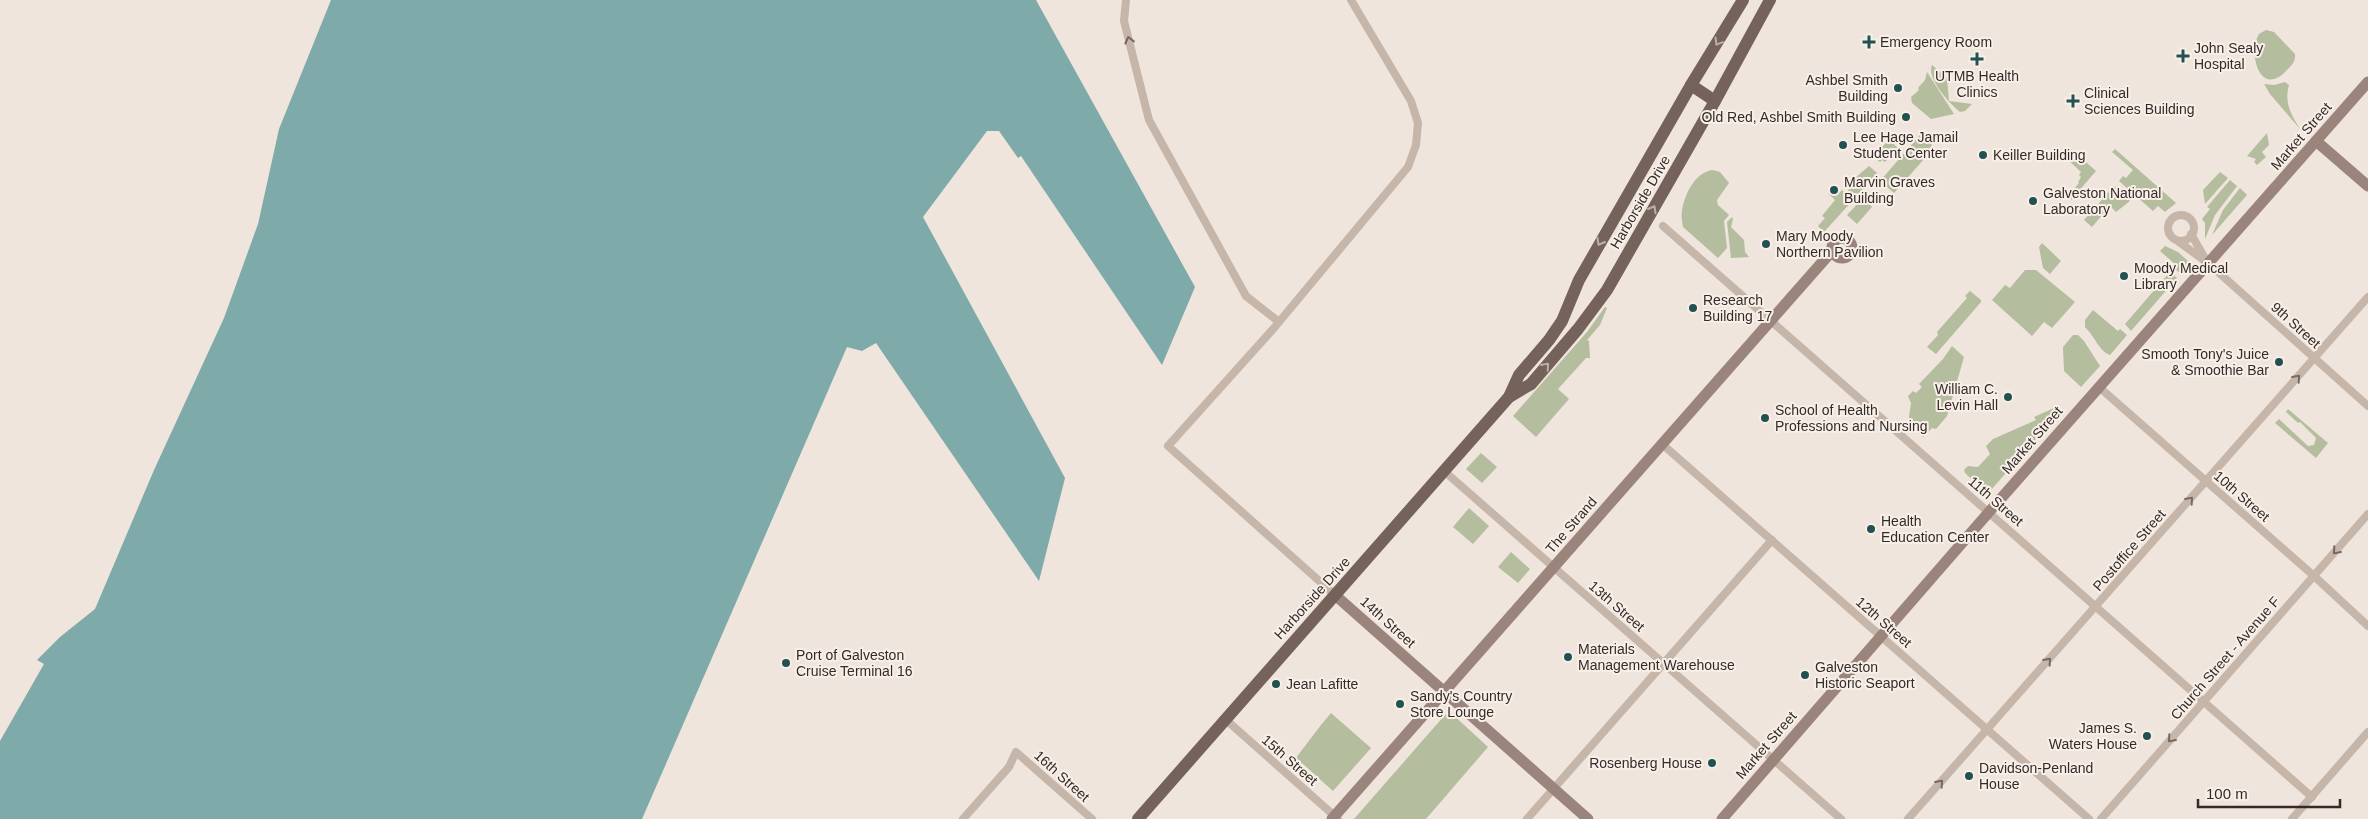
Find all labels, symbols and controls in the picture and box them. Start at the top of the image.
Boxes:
place label: Emergency Room [1880,34,1992,50]
marker: Emergency Room [1862,35,1876,49]
one-way arrow [1124,36,1135,45]
one-way arrow [1714,36,1724,45]
place label: John Sealy Hospital [2194,40,2263,72]
marker: John Sealy Hospital [2176,49,2190,63]
marker: UTMB Health Clinics [1970,52,1984,66]
place label: UTMB Health Clinics [1935,68,2019,100]
place label: Ashbel Smith Building [1806,72,1888,104]
marker: Ashbel Smith Building [1892,82,1904,94]
place label: Clinical Sciences Building [2084,85,2195,117]
marker: Clinical Sciences Building [2066,94,2080,108]
street label: Market Street [2267,99,2335,173]
place label: Old Red, Ashbel Smith Building [1701,109,1896,125]
marker: Old Red, Ashbel Smith Building [1900,111,1912,123]
place label: Lee Hage Jamail Student Center [1853,129,1958,161]
marker: Lee Hage Jamail Student Center [1837,139,1849,151]
place label: Keiller Building [1993,147,2086,163]
marker: Keiller Building [1977,149,1989,161]
street label: Harborside Drive [1607,152,1673,251]
place label: Marvin Graves Building [1844,174,1935,206]
marker: Marvin Graves Building [1828,184,1840,196]
place label: Galveston National Laboratory [2043,185,2161,217]
marker: Galveston National Laboratory [2027,195,2039,207]
one-way arrow [1646,205,1656,214]
place label: Mary Moody Northern Pavilion [1776,228,1883,260]
one-way arrow [1597,237,1607,246]
marker: Mary Moody Northern Pavilion [1760,238,1772,250]
place label: Moody Medical Library [2134,260,2228,292]
marker: Moody Medical Library [2118,270,2130,282]
place label: Research Building 17 [1703,292,1772,324]
street label: 9th Street [2268,299,2324,351]
marker: Research Building 17 [1687,302,1699,314]
place label: Smooth Tony's Juice & Smoothie Bar [2141,346,2269,378]
marker: Smooth Tony's Juice & Smoothie Bar [2273,356,2285,368]
one-way arrow [1540,363,1549,372]
one-way arrow [2291,374,2300,383]
place label: William C. Levin Hall [1935,381,1998,413]
marker: William C. Levin Hall [2002,391,2014,403]
place label: School of Health Professions and Nursing [1775,402,1928,434]
street label: Market Street [1998,403,2066,477]
marker: School of Health Professions and Nursing [1759,412,1771,424]
street label: 10th Street [2211,467,2273,525]
street label: 11th Street [1965,473,2027,529]
street label: The Strand [1542,494,1600,556]
one-way arrow [2184,496,2193,505]
street label: Postoffice Street [2089,506,2169,594]
place label: Health Education Center [1881,513,1990,545]
marker: Health Education Center [1865,523,1877,535]
one-way arrow [2333,545,2342,554]
street label: Harborside Drive [1271,553,1353,642]
street label: 13th Street [1586,577,1648,635]
street label: 14th Street [1357,593,1419,651]
street label: 12th Street [1853,593,1915,651]
street label: Church Street - Avenue F [2167,593,2283,723]
place label: Materials Management Warehouse [1578,641,1735,673]
place label: Port of Galveston Cruise Terminal 16 [796,647,913,679]
marker: Materials Management Warehouse [1562,651,1574,663]
marker: Port of Galveston Cruise Terminal 16 [780,657,792,669]
one-way arrow [2042,658,2051,667]
place label: Galveston Historic Seaport [1815,659,1915,691]
marker: Galveston Historic Seaport [1799,669,1811,681]
place label: Jean Lafitte [1286,676,1359,692]
marker: Jean Lafitte [1270,678,1282,690]
place label: Sandy's Country Store Lounge [1410,688,1512,720]
marker: Sandy's Country Store Lounge [1394,698,1406,710]
street label: Market Street [1732,708,1800,782]
place label: James S. Waters House [2049,720,2137,752]
marker: James S. Waters House [2141,730,2153,742]
street label: 15th Street [1259,731,1321,789]
one-way arrow [2168,733,2177,742]
street label: 16th Street [1031,747,1093,805]
place label: Rosenberg House [1589,755,1702,771]
marker: Rosenberg House [1706,757,1718,769]
place label: Davidson-Penland House [1979,760,2093,792]
marker: Davidson-Penland House [1963,770,1975,782]
scale bar [2198,776,2340,808]
one-way arrow [1934,779,1943,788]
text: 100 m [2206,785,2248,802]

